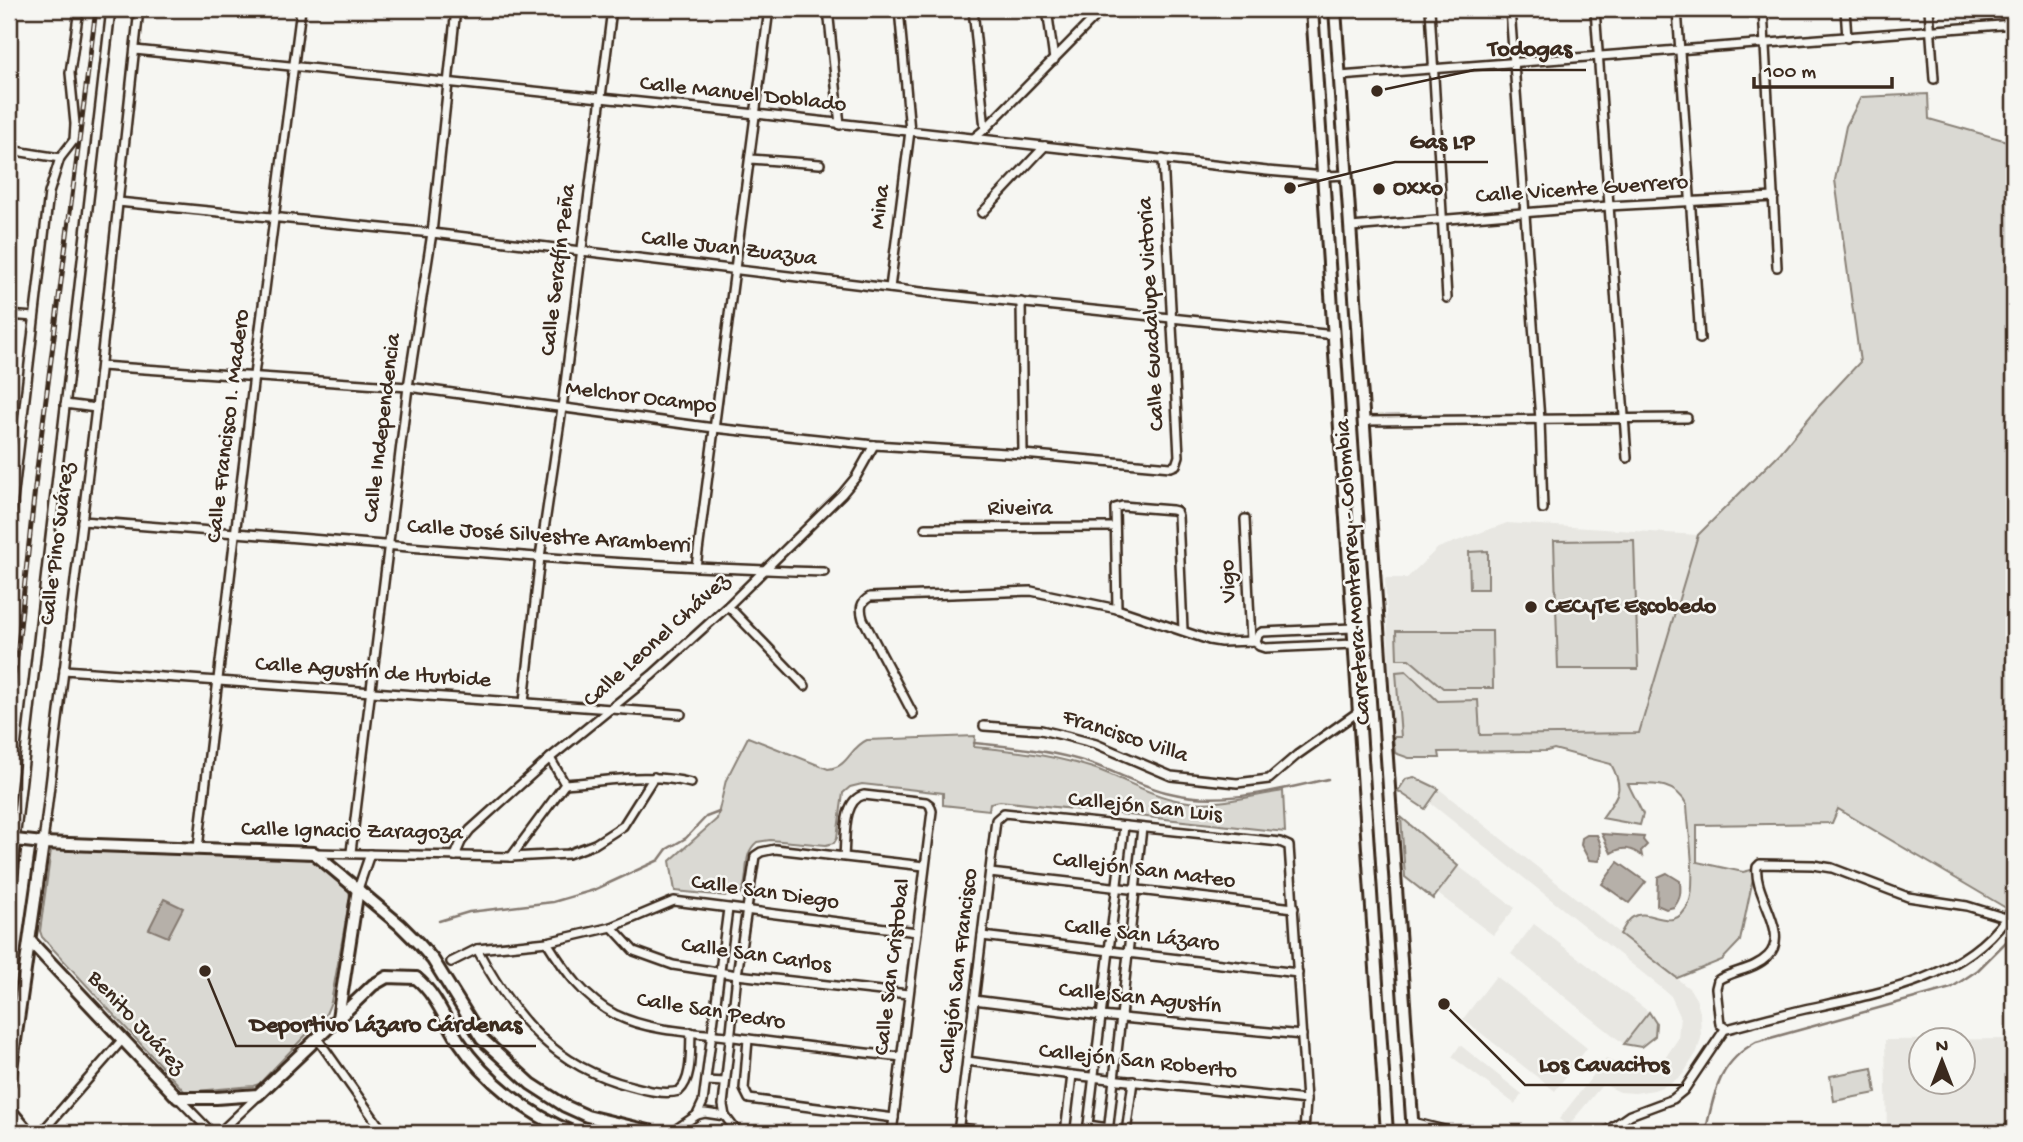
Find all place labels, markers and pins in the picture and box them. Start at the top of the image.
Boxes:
callout: Todogas [1474,25,1586,70]
callout: Gas LP [1395,117,1488,162]
place label: Oxxo [1393,176,1443,203]
marker: Oxxo [1371,181,1387,197]
place label: CECyTE Escobedo [1545,594,1716,621]
marker: CECyTE Escobedo [1523,599,1539,615]
callout: Deportivo Lázaro Cárdenas [236,1001,536,1046]
callout: Los Cavacitos [1525,1040,1684,1085]

